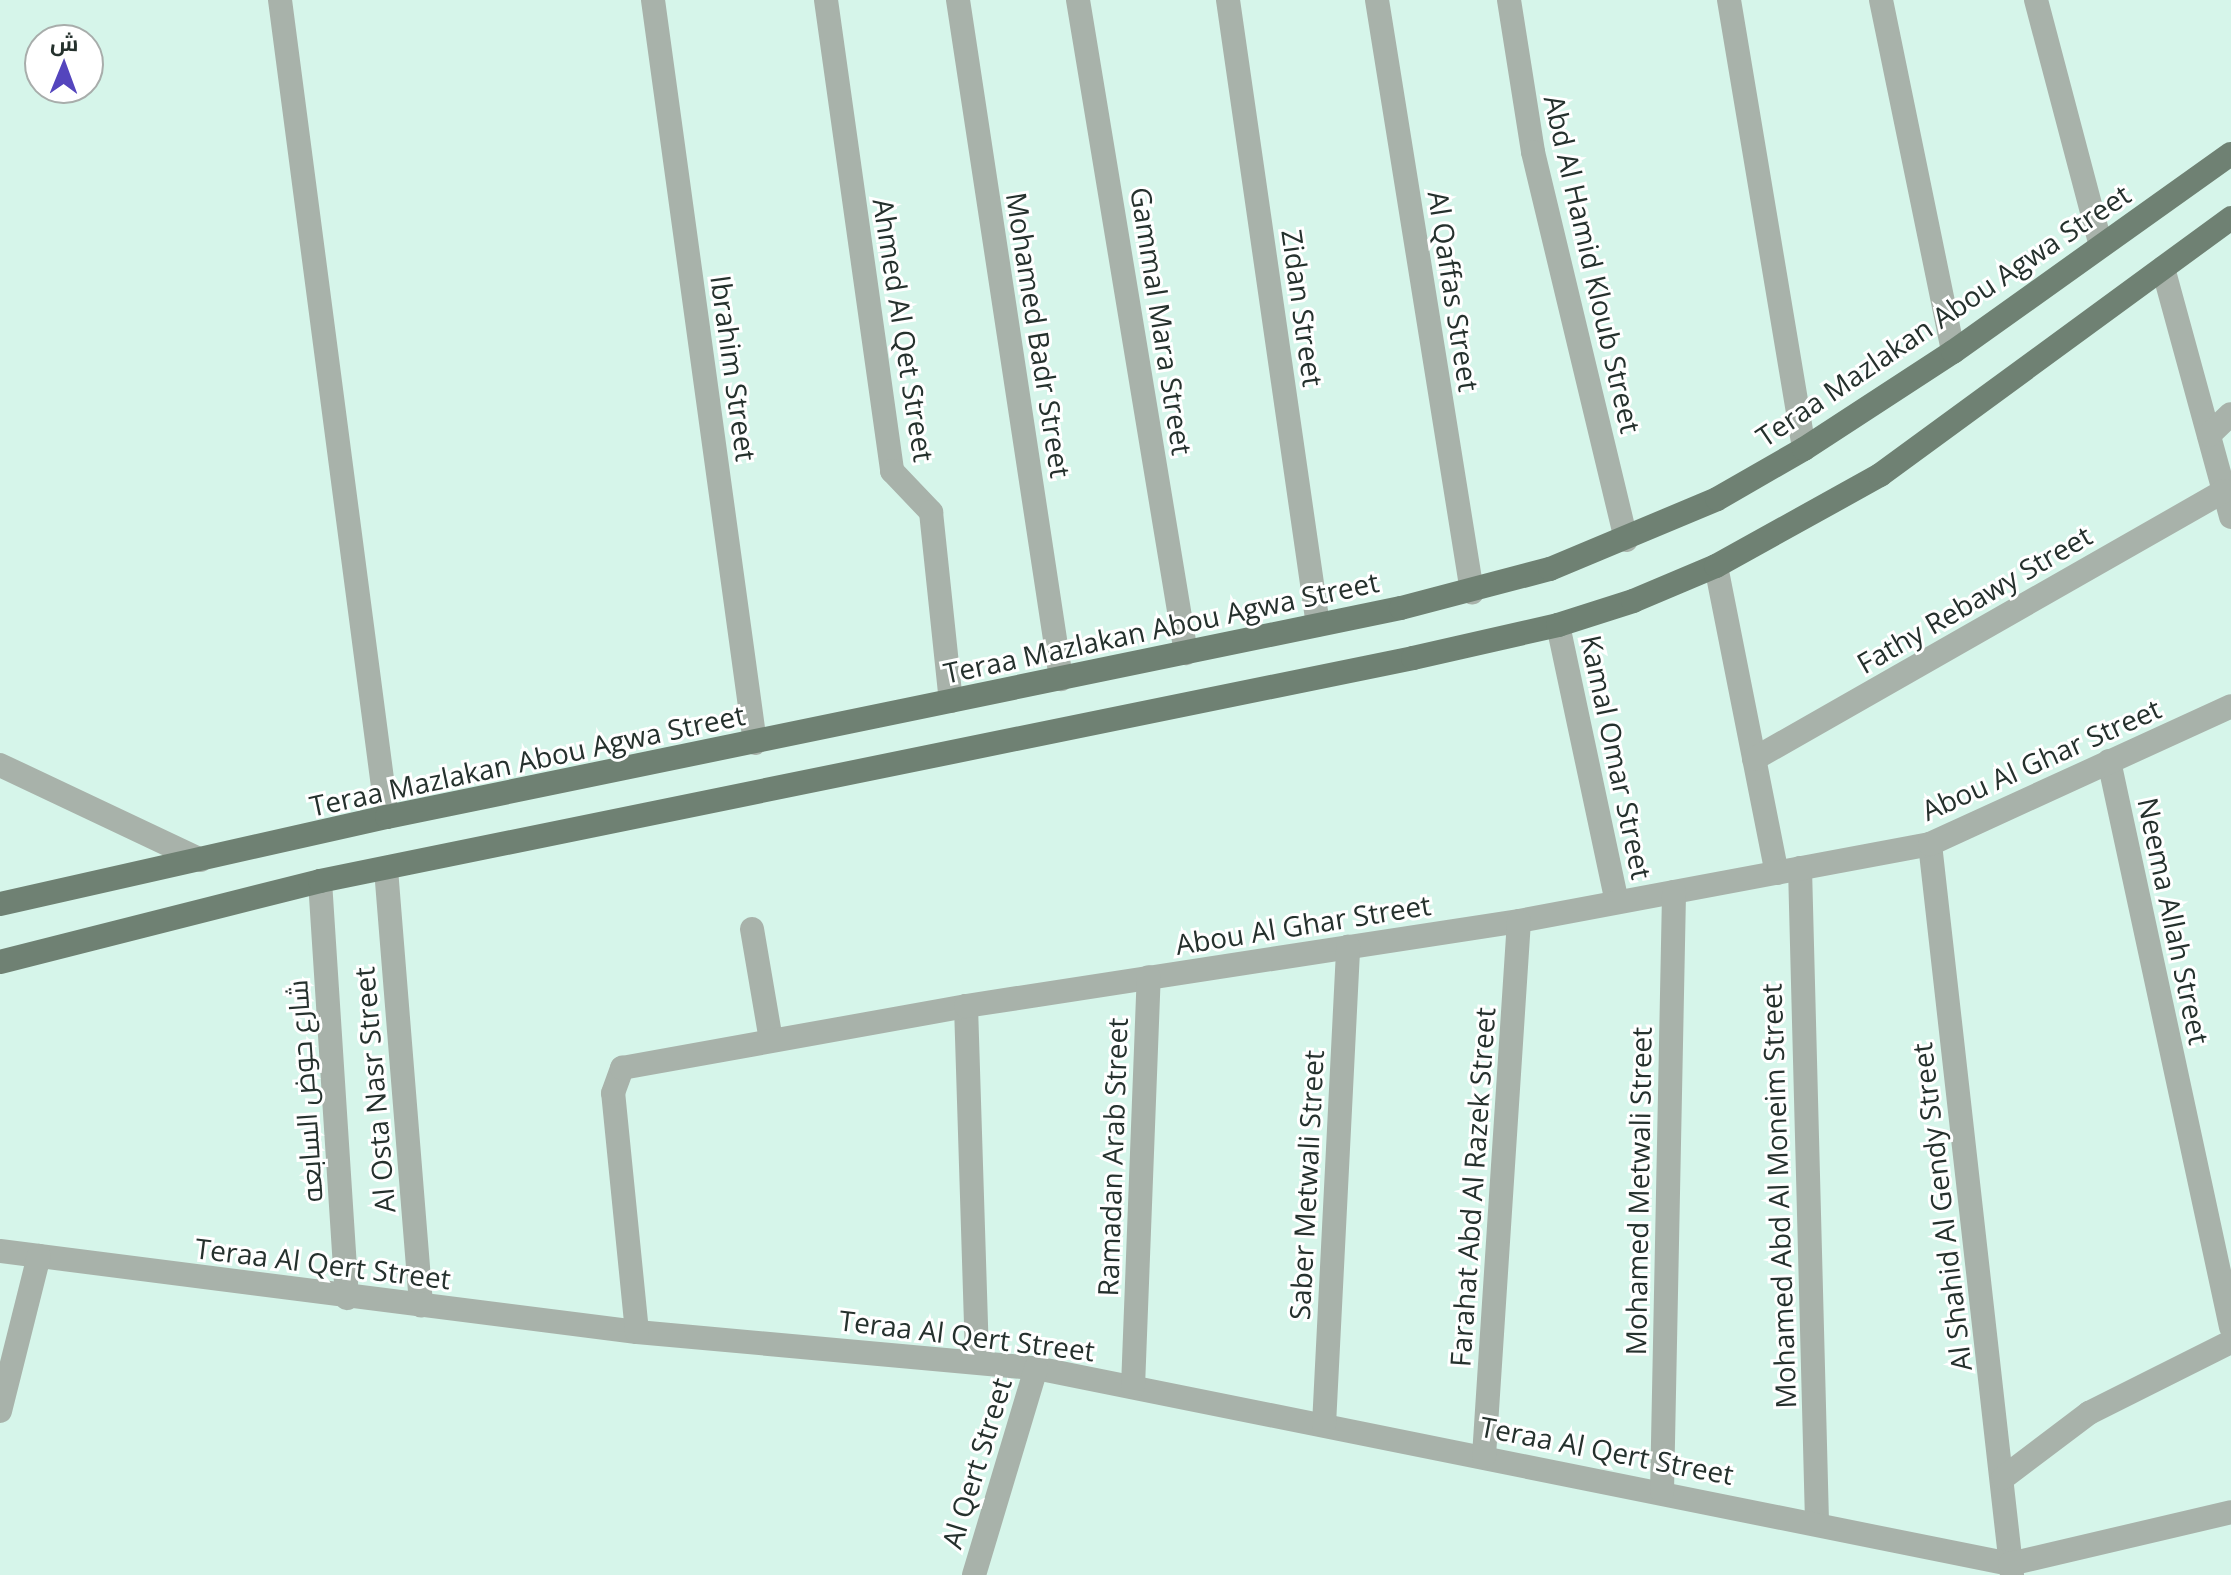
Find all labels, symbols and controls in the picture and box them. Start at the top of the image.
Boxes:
north arrow [24,24,104,104]
text: ش [50,27,79,57]
street label: Abd Al Hamid Kloub Street [1538,92,1648,436]
street label: Teraa Mazlakan Abou Agwa Street [1750,177,2136,453]
street label: Gammal Mara Street [1124,185,1200,457]
street label: Al Qaffas Street [1422,188,1486,394]
street label: Mohamed Badr Street [1000,190,1078,480]
street label: Ahmed Al Qet Street [867,196,941,464]
street label: Zidan Street [1275,227,1331,389]
street label: Ibrahim Street [704,273,764,463]
street label: Fathy Rebawy Street [1851,518,2097,680]
street label: Teraa Mazlakan Abou Agwa Street [940,564,1382,690]
street label: Kamal Omar Street [1575,632,1659,882]
street label: Abou Al Ghar Street [1916,691,2166,827]
street label: Teraa Mazlakan Abou Agwa Street [306,697,748,823]
street label: Neema Allah Street [2131,795,2217,1047]
street label: Abou Al Ghar Street [1173,887,1433,961]
street label: Al Osta Nasr Street [347,966,401,1214]
street label: شارع حوض السابعه [279,979,329,1203]
street label: Mohamed Abd Al Moneim Street [1754,983,1802,1409]
street label: Farahat Abd Al Razek Street [1443,1006,1501,1368]
street label: Ramadan Arab Street [1090,1017,1134,1297]
street label: Mohamed Metwali Street [1618,1026,1658,1356]
street label: Al Shahid Al Gendy Street [1904,1041,1978,1373]
street label: Saber Metwali Street [1282,1049,1330,1321]
street label: Teraa Al Qert Street [193,1231,453,1295]
street label: Teraa Al Qert Street [837,1303,1097,1367]
street label: Al Qert Street [934,1374,1018,1552]
street label: Teraa Al Qert Street [1477,1409,1737,1491]

